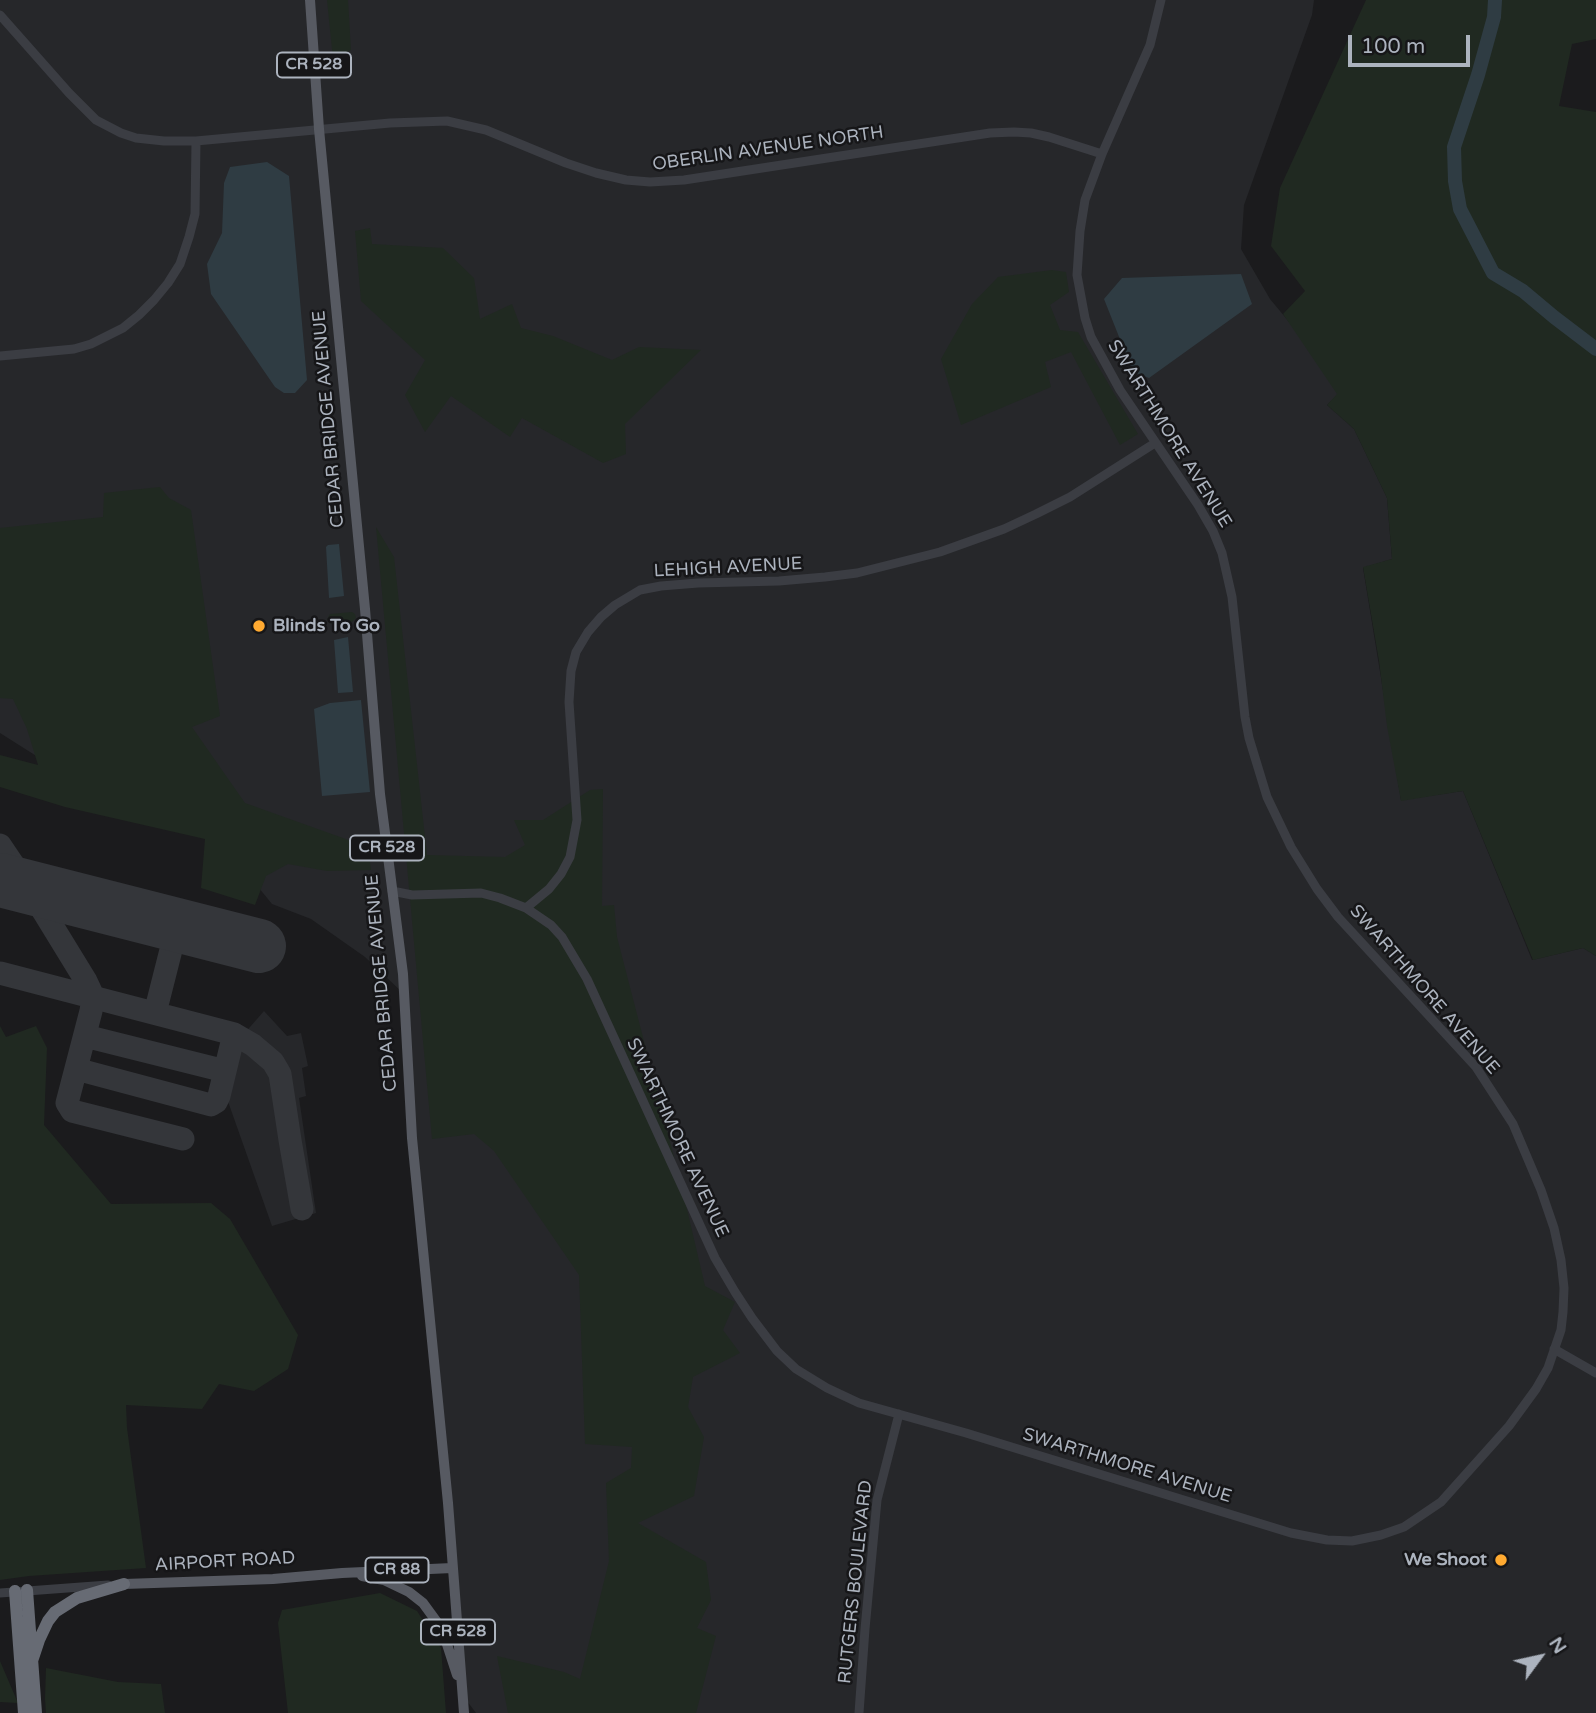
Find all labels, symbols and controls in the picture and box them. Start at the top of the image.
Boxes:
scale bar [1351,21,1474,65]
text: 100 m [1361,34,1425,59]
road number: CR 528 [277,53,351,78]
street label: OBERLIN AVENUE NORTH [651,122,885,176]
street label: CEDAR BRIDGE AVENUE [309,309,349,529]
street label: SWARTHMORE AVENUE [1102,336,1236,532]
street label: LEHIGH AVENUE [653,553,803,583]
place label: Blinds To Go [273,615,380,637]
marker: Blinds To Go [251,618,267,634]
road number: CR 528 [350,835,424,860]
street label: CEDAR BRIDGE AVENUE [362,873,402,1093]
street label: SWARTHMORE AVENUE [1345,901,1503,1079]
street label: SWARTHMORE AVENUE [621,1035,733,1241]
street label: SWARTHMORE AVENUE [1020,1424,1234,1508]
street label: RUTGERS BOULEVARD [835,1479,877,1685]
street label: AIRPORT ROAD [154,1548,296,1576]
place label: We Shoot [1404,1549,1487,1571]
marker: We Shoot [1493,1552,1509,1568]
road number: CR 88 [366,1558,428,1582]
road number: CR 528 [421,1620,495,1644]
north arrow [1505,1622,1575,1692]
text: N [1544,1633,1571,1658]

